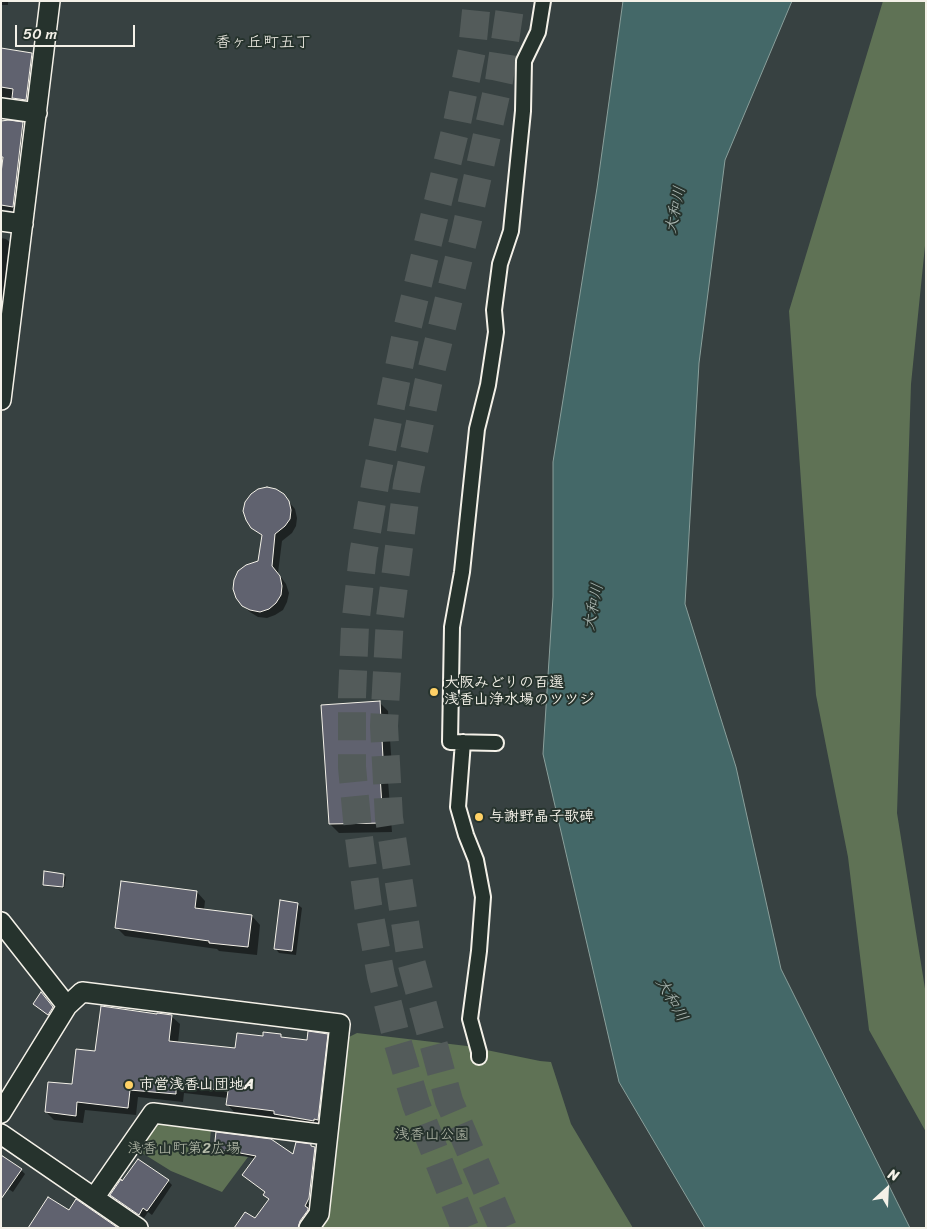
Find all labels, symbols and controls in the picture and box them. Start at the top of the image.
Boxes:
scale bar [18,15,138,47]
text: 50 m [23,21,57,47]
district label: 香ヶ丘町五丁 [215,33,311,53]
water label: 大和川 [662,185,690,235]
water label: 大和川 [580,582,608,632]
place label: 大阪みどりの百選 浅香山浄水場のツツジ [444,674,594,709]
marker: 大阪みどりの百選 浅香山浄水場のツツジ [428,686,440,698]
place label: 与謝野晶子歌碑 [489,808,594,826]
marker: 与謝野晶子歌碑 [473,811,485,823]
water label: 大和川 [651,974,691,1026]
place label: 市営浅香山団地A [139,1076,254,1094]
marker: 市営浅香山団地A [123,1079,135,1091]
park label: 浅香山公園 [395,1126,469,1144]
park label: 浅香山町第2広場 [127,1140,241,1158]
text: N [884,1162,903,1188]
north arrow [862,1164,912,1214]

